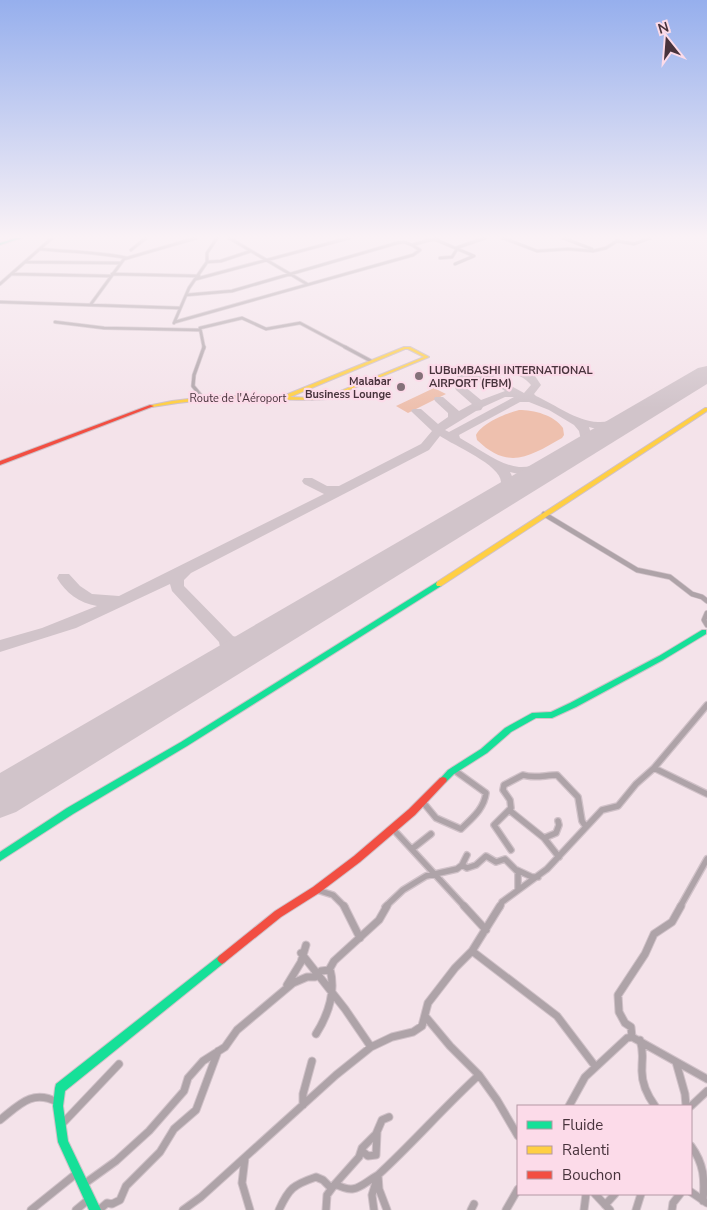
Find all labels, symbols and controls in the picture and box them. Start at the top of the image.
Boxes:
north arrow [642,15,692,65]
text: N [656,17,671,39]
place label: LUBuMBASHI INTERNATIONAL AIRPORT (FBM) [429,363,593,391]
marker: LUBuMBASHI INTERNATIONAL AIRPORT (FBM) [413,370,425,382]
place label: Malabar Business Lounge [305,374,392,402]
marker: Malabar Business Lounge [395,381,407,393]
street label: Route de l'Aéroport [190,391,287,406]
legend [517,1105,692,1195]
text: Fluide [562,1115,603,1135]
text: Ralenti [562,1140,610,1160]
text: Bouchon [562,1165,621,1185]

